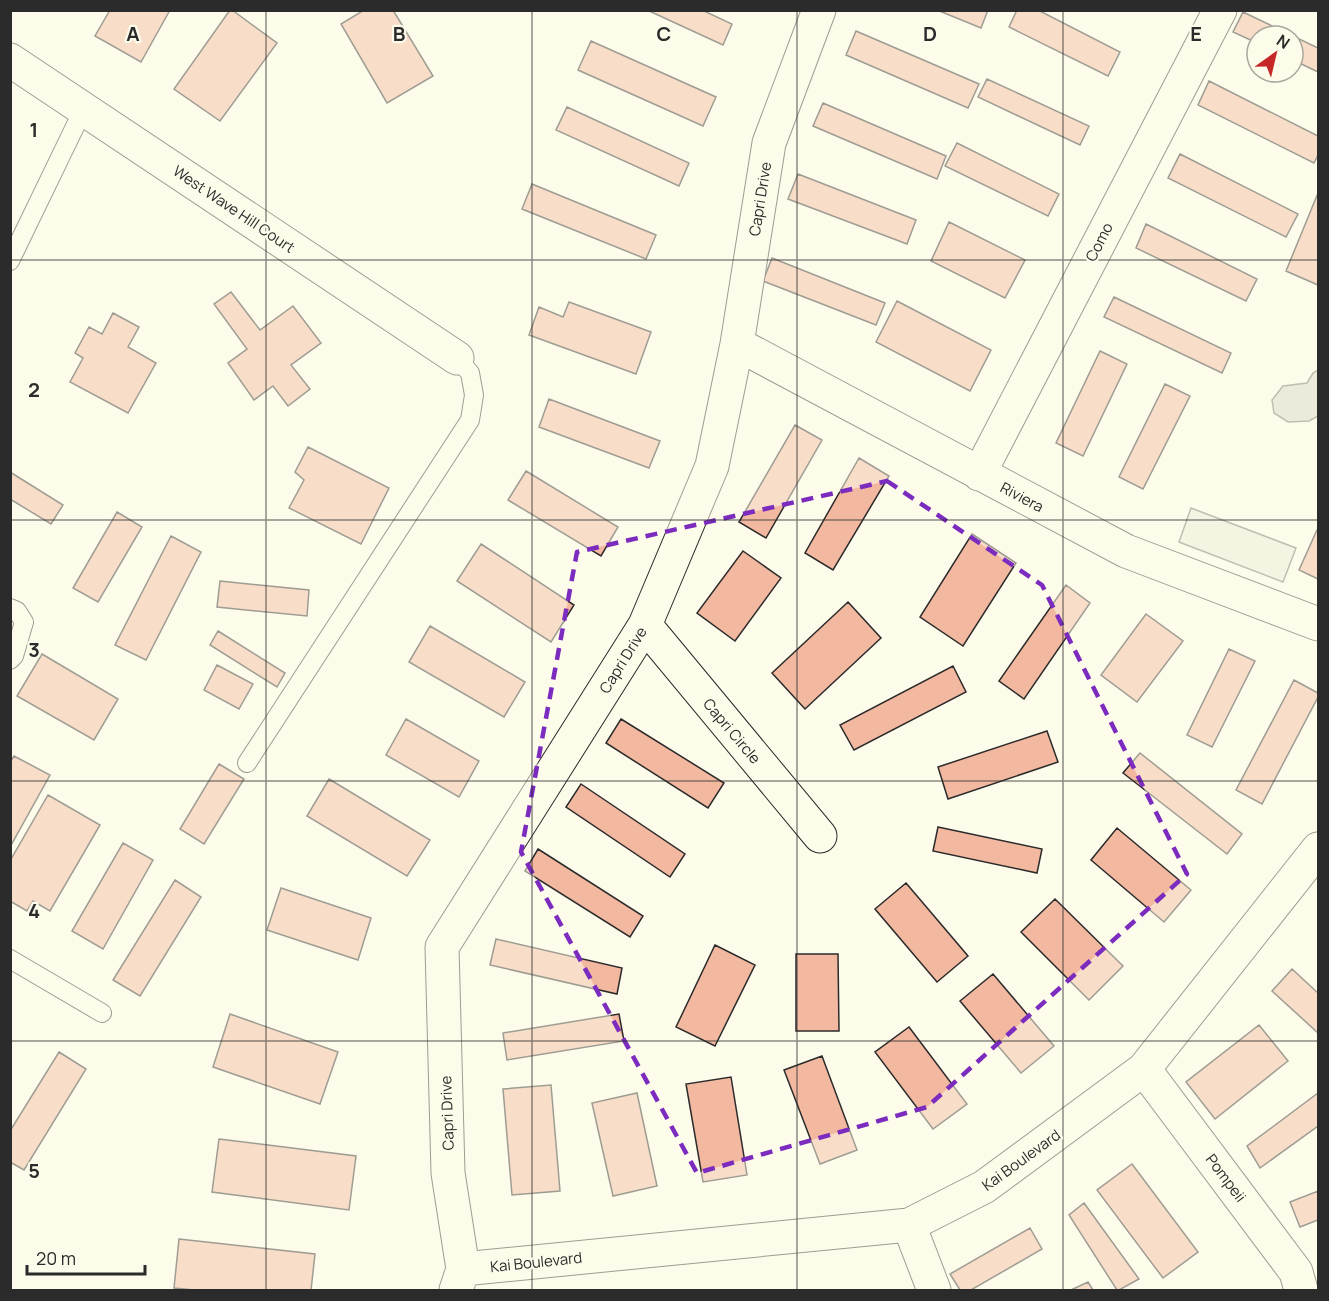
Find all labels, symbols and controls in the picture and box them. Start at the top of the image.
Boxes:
text: A [126,20,140,47]
text: B [393,20,406,47]
text: C [657,20,671,47]
text: D [923,20,937,47]
text: E [1190,20,1202,47]
north arrow [1245,24,1305,84]
text: N [1272,29,1294,54]
text: 1 [30,116,38,143]
street label: West Wave Hill Court [169,160,299,258]
street label: Capri Drive [744,160,776,238]
street label: Como [1080,219,1118,265]
text: 2 [28,376,40,403]
street label: Riviera [997,477,1047,517]
street label: Capri Drive [594,622,652,697]
text: 3 [28,636,40,663]
street label: Capri Circle [698,694,766,768]
text: 4 [28,897,40,924]
street label: Capri Drive [435,1075,459,1151]
street label: Kai Boulevard [977,1124,1065,1196]
street label: Pompeii [1201,1150,1251,1206]
text: 5 [28,1157,40,1184]
scale bar [27,1238,146,1276]
text: 20 m [36,1246,76,1270]
street label: Kai Boulevard [489,1247,583,1277]

